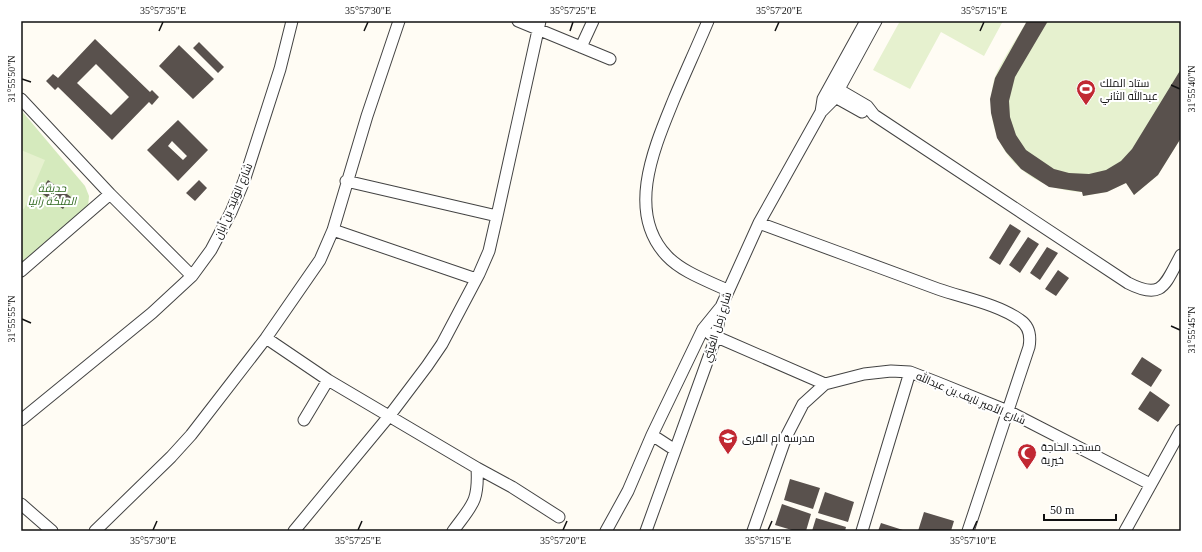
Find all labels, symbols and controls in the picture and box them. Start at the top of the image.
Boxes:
text: 35°57'35"E [140,5,186,16]
text: 35°57'30"E [345,5,391,16]
text: 35°57'25"E [550,5,596,16]
text: 35°57'20"E [756,5,802,16]
text: 35°57'15"E [961,5,1007,16]
text: 31°55'50"N [6,55,17,103]
text: 31°55'40"N [1186,65,1197,113]
place label: ستاد الملك عبدالله الثاني [1100,77,1158,105]
sports icon: ستاد الملك عبدالله الثاني [1075,78,1097,106]
street label: شارع الوليد بن أبان [211,161,256,241]
park label: حديقة الملكة رانيا [28,182,77,208]
street label: شارع زمل الغيثي [701,290,736,364]
text: 31°55'55"N [6,295,17,343]
text: 31°55'45"N [1186,306,1197,354]
street label: شارع الأمير نايف بن عبدالله [914,368,1028,428]
school or university icon: مدرسة ام القرى [717,427,739,455]
place label: مدرسة ام القرى [742,432,815,446]
place label: مسجد الحاجة خيرية [1041,441,1101,467]
mosque icon: مسجد الحاجة خيرية [1016,442,1038,470]
scale bar [1044,496,1116,522]
text: 50 m [1050,503,1075,517]
text: 35°57'30"E [130,535,176,546]
text: 35°57'25"E [335,535,381,546]
text: 35°57'20"E [540,535,586,546]
text: 35°57'15"E [745,535,791,546]
text: 35°57'10"E [950,535,996,546]

